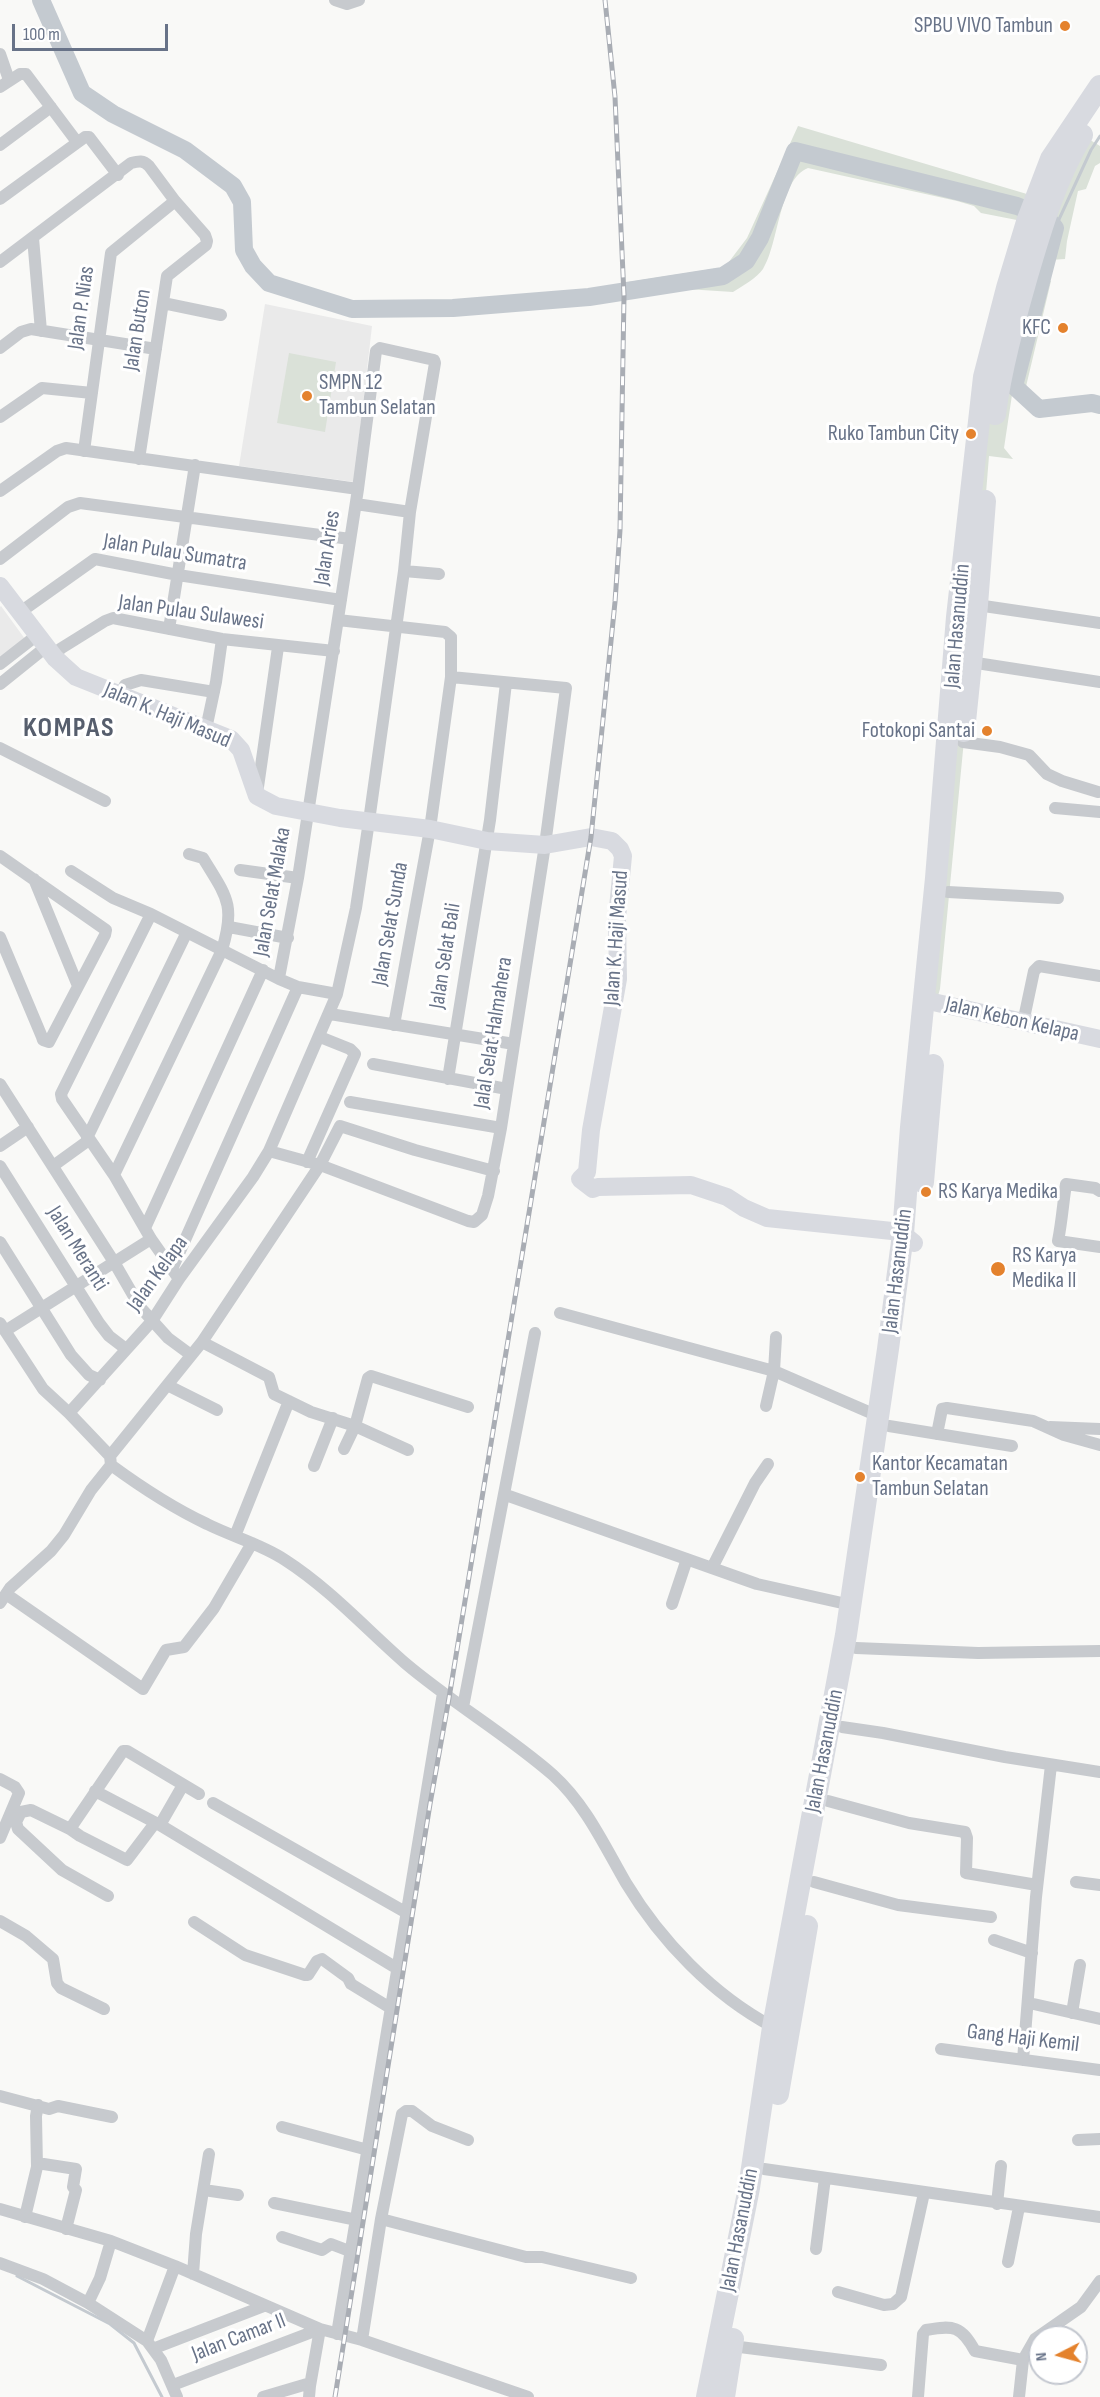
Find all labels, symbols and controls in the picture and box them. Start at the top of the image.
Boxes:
scale bar [15,12,171,50]
place label: SPBU VIVO Tambun [914,13,1053,39]
marker: SPBU VIVO Tambun [1058,19,1072,33]
text: 100 m [23,24,60,45]
street label: Jalan P. Nias [63,265,101,351]
street label: Jalan Buton [119,287,157,373]
place label: KFC [1022,315,1051,341]
marker: KFC [1056,321,1070,335]
place label: SMPN 12 Tambun Selatan [319,370,436,422]
marker: SMPN 12 Tambun Selatan [300,389,314,403]
place label: Ruko Tambun City [828,421,959,447]
marker: Ruko Tambun City [964,427,978,441]
street label: Jalan Aries [309,509,347,587]
street label: Jalan Pulau Sumatra [102,529,248,577]
street label: Jalan Hasanuddin [939,563,977,689]
street label: Jalan Pulau Sulawesi [117,590,265,636]
street label: Jalan K. Haji Masud [100,677,234,755]
district label: KOMPAS [23,712,115,746]
place label: Fotokopi Santai [862,718,975,744]
marker: Fotokopi Santai [980,724,994,738]
street label: Jalan Selat Malaka [249,825,297,959]
street label: Jalan Selat Sunda [367,860,415,988]
street label: Jalan K. Haji Masud [599,870,635,1006]
street label: Jalan Selat Bali [425,901,467,1011]
street label: Jalal Selat Halmahera [469,955,519,1111]
street label: Jalan Kebon Kelapa [942,992,1082,1048]
place label: RS Karya Medika [938,1179,1058,1205]
marker: RS Karya Medika [919,1185,933,1199]
street label: Jalan Meranti [41,1202,113,1296]
street label: Jalan Hasanuddin [877,1207,919,1335]
street label: Jalan Kelapa [122,1231,194,1317]
place label: RS Karya Medika II [1012,1243,1077,1294]
marker: RS Karya Medika II [989,1260,1007,1278]
place label: Kantor Kecamatan Tambun Selatan [872,1451,1008,1502]
marker: Kantor Kecamatan Tambun Selatan [853,1470,867,1484]
street label: Jalan Hasanuddin [800,1687,850,1815]
street label: Gang Haji Kemil [965,2019,1081,2059]
street label: Jalan Hasanuddin [715,2166,765,2294]
street label: Jalan Camar II [188,2308,290,2368]
north arrow [1028,2325,1088,2385]
text: N [1032,2351,1051,2362]

